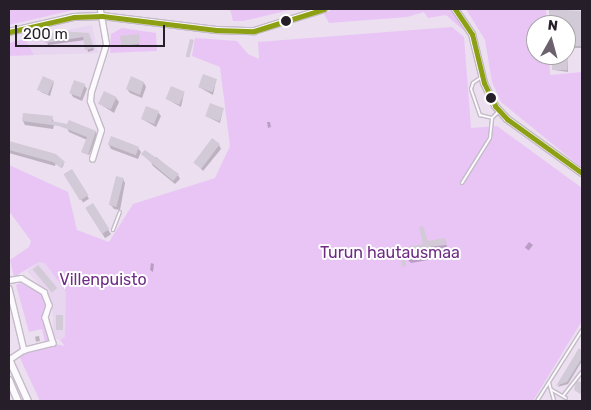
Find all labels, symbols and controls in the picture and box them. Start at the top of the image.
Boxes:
scale bar [18,15,168,47]
north arrow [526,15,576,65]
unlabelled marker [281,16,291,26]
text: N [547,17,559,35]
text: 200 m [23,25,68,43]
unlabelled marker [486,93,496,103]
park label: Turun hautausmaa [320,243,460,263]
park label: Villenpuisto [59,270,147,290]

